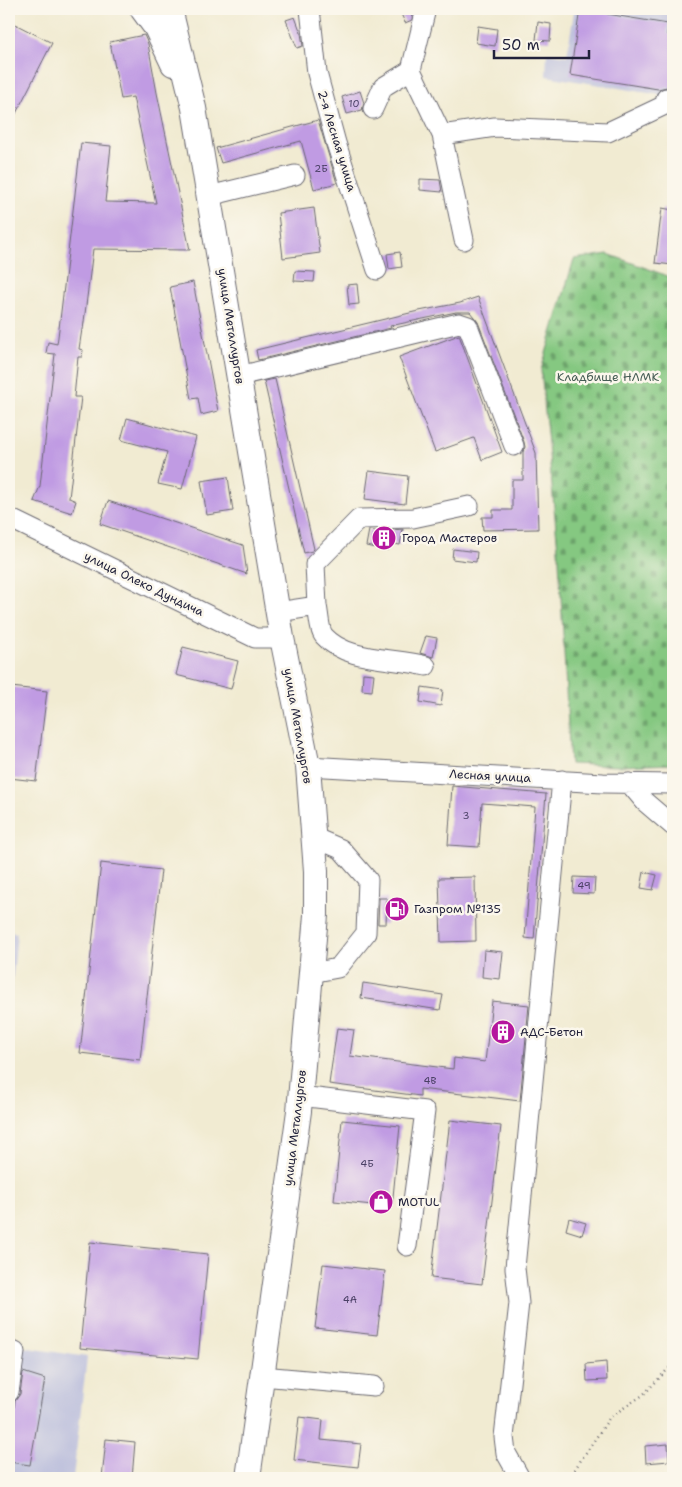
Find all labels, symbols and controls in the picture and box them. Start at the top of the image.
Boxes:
scale bar [494,28,590,60]
text: 50 m [502,35,540,55]
street label: 2-я Лесная улица [314,88,360,194]
house number: 10 [349,97,359,110]
house number: 2Б [314,162,328,175]
street label: улица Металлургов [214,267,248,385]
park label: Кладбище НЛМК [557,369,659,385]
building icon: Город Мастеров [371,525,397,551]
place label: Город Мастеров [402,530,497,546]
street label: улица Олеко Дундича [81,548,207,620]
street label: улица Металлургов [280,667,316,785]
street label: Лесная улица [449,766,532,786]
house number: 3 [463,809,470,822]
house number: 49 [577,879,591,892]
fuel station icon: Газпром №135 [384,896,410,922]
place label: Газпром №135 [414,901,501,917]
building icon: АДС-Бетон [490,1019,516,1045]
place label: АДС-Бетон [520,1024,583,1040]
street label: улица Металлургов [280,1069,310,1187]
house number: 4В [424,1074,437,1087]
house number: 4Б [360,1157,374,1170]
shop icon: MOTUL [368,1189,394,1215]
place label: MOTUL [398,1194,440,1210]
house number: 4А [343,1293,357,1306]

